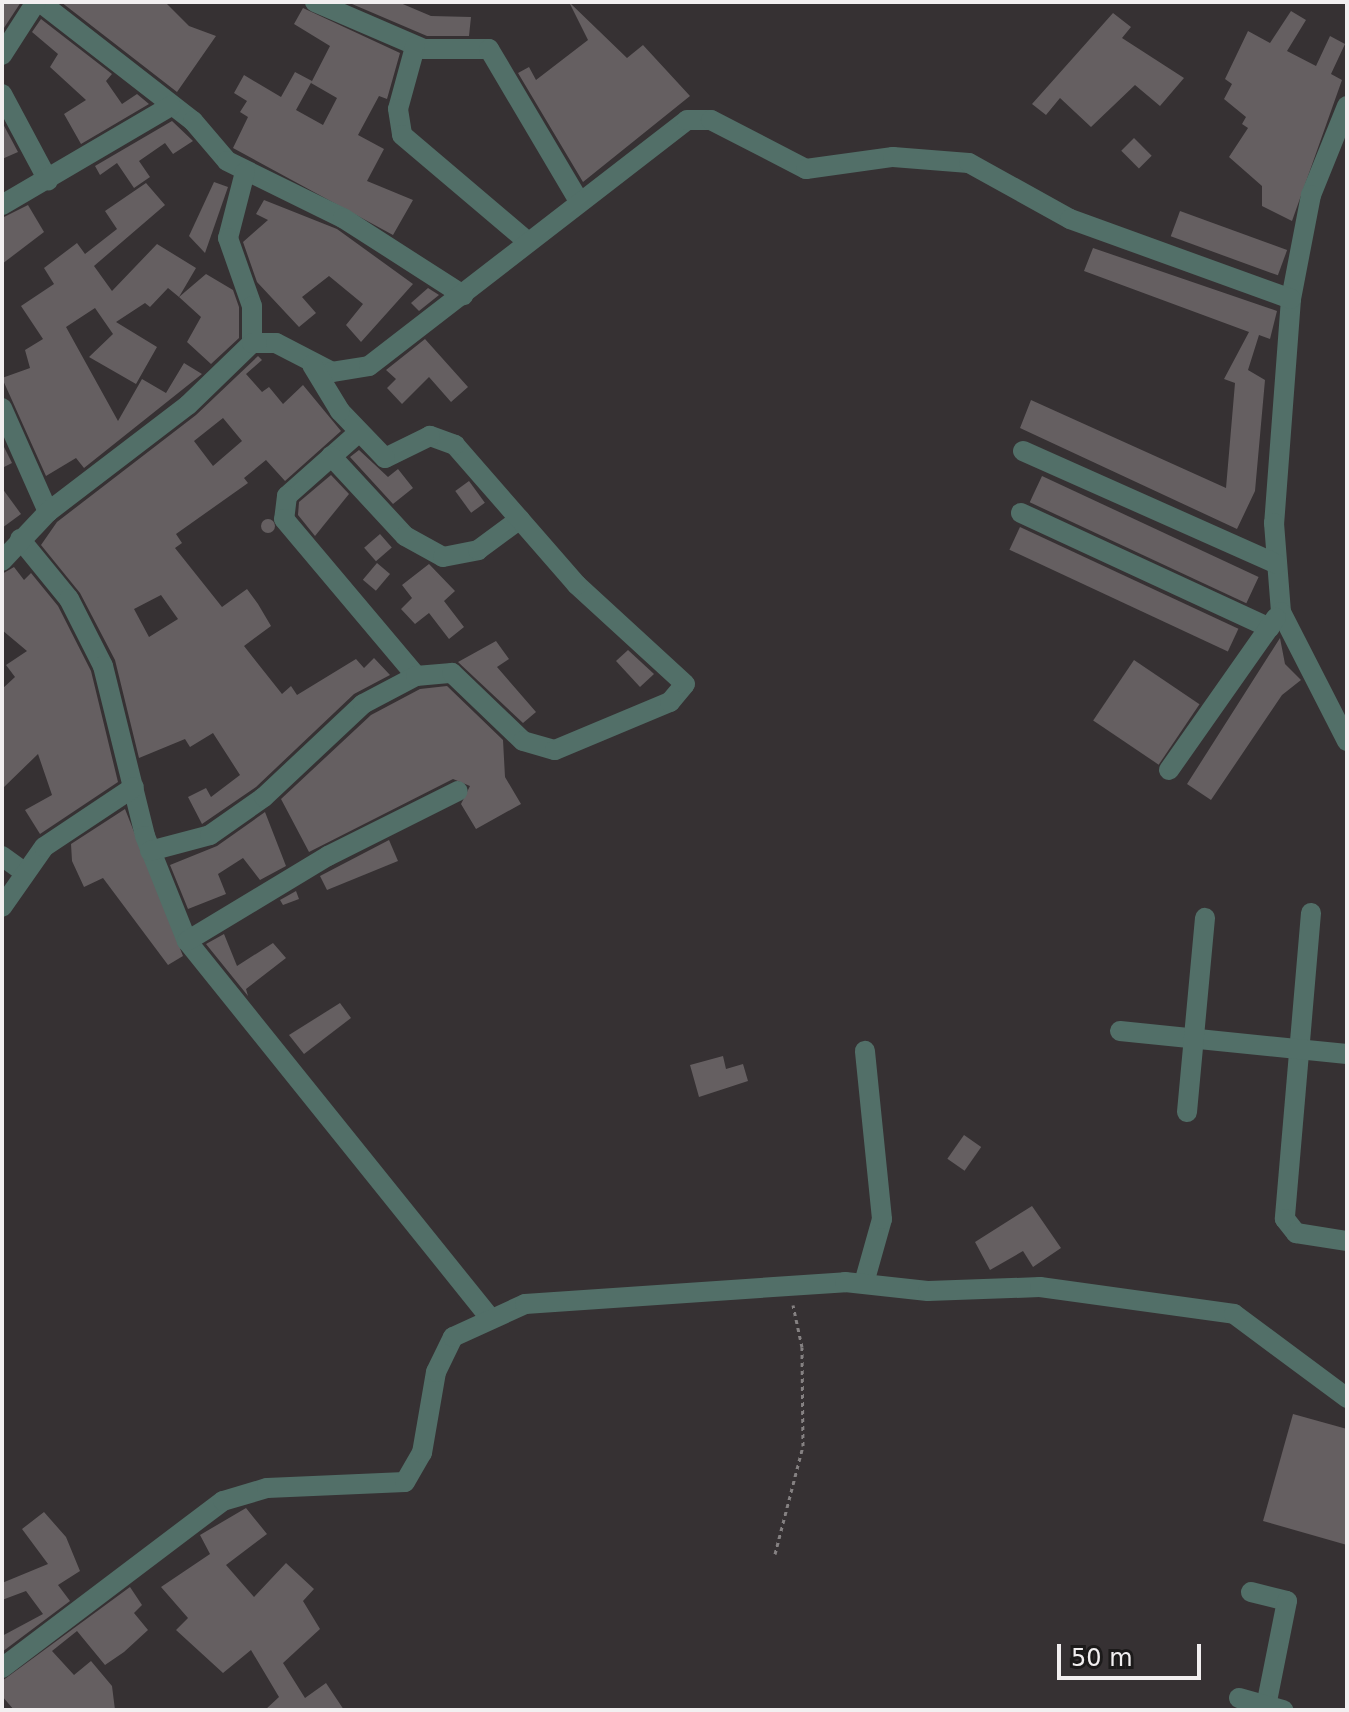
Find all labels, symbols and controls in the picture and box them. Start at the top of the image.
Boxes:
scale bar [1061,1628,1205,1678]
text: 50 m [1071,1644,1133,1672]

